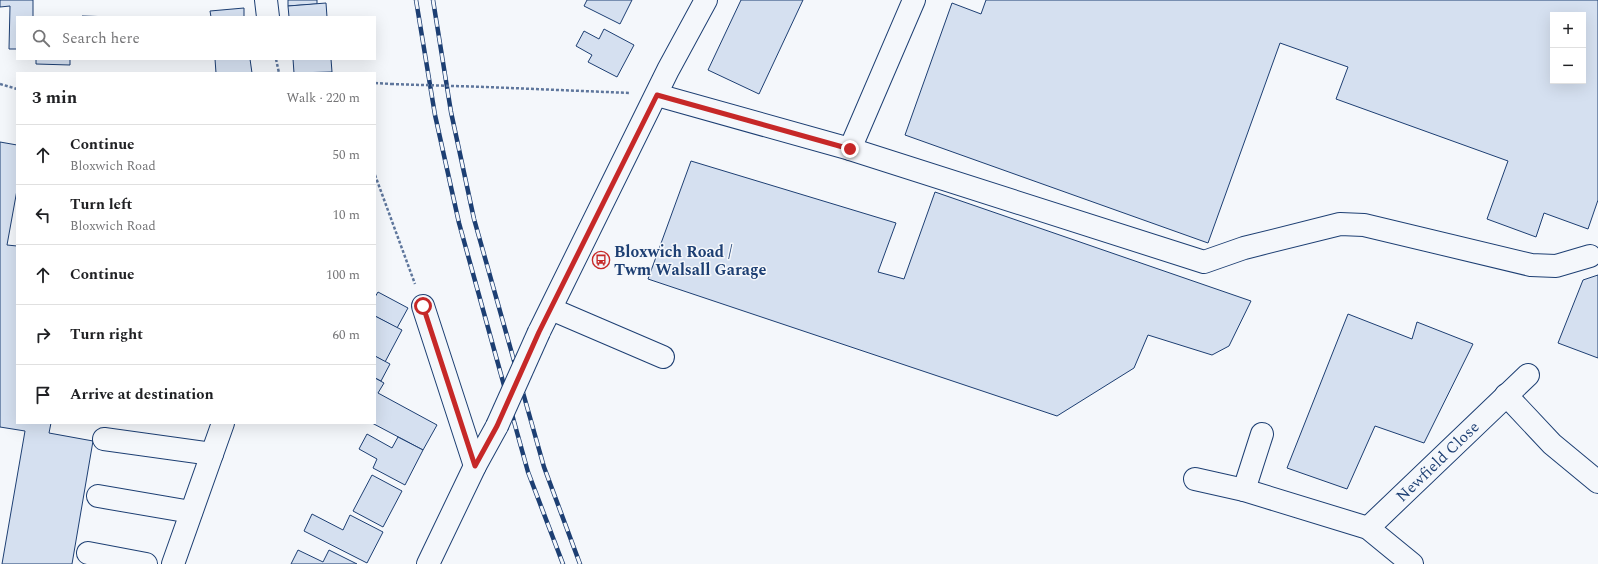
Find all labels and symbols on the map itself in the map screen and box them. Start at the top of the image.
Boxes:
route end [841,140,859,158]
place label: Bloxwich Road / Twm Walsall Garage [614,240,767,282]
bus stop icon: Bloxwich Road / Twm Walsall Garage [591,250,611,270]
route start [414,297,432,315]
street label: Newfield Close [1390,416,1485,508]

